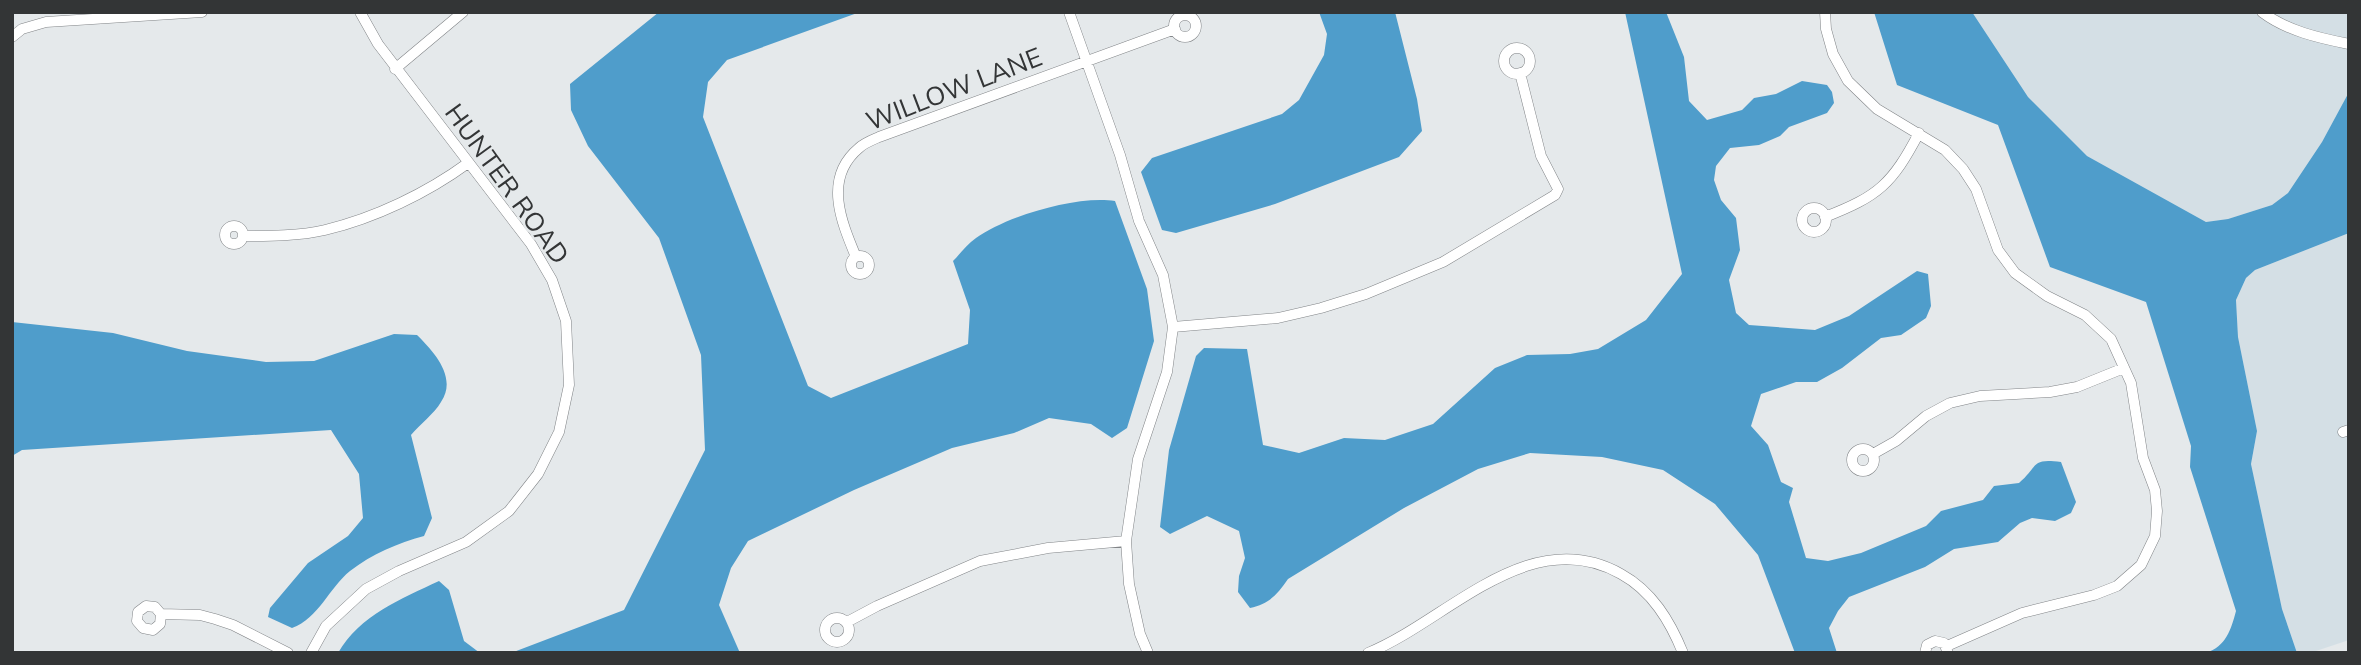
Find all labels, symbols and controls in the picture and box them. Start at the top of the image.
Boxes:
street label: WILLOW LANE [861,40,1046,137]
street label: HUNTER ROAD [438,97,577,270]

